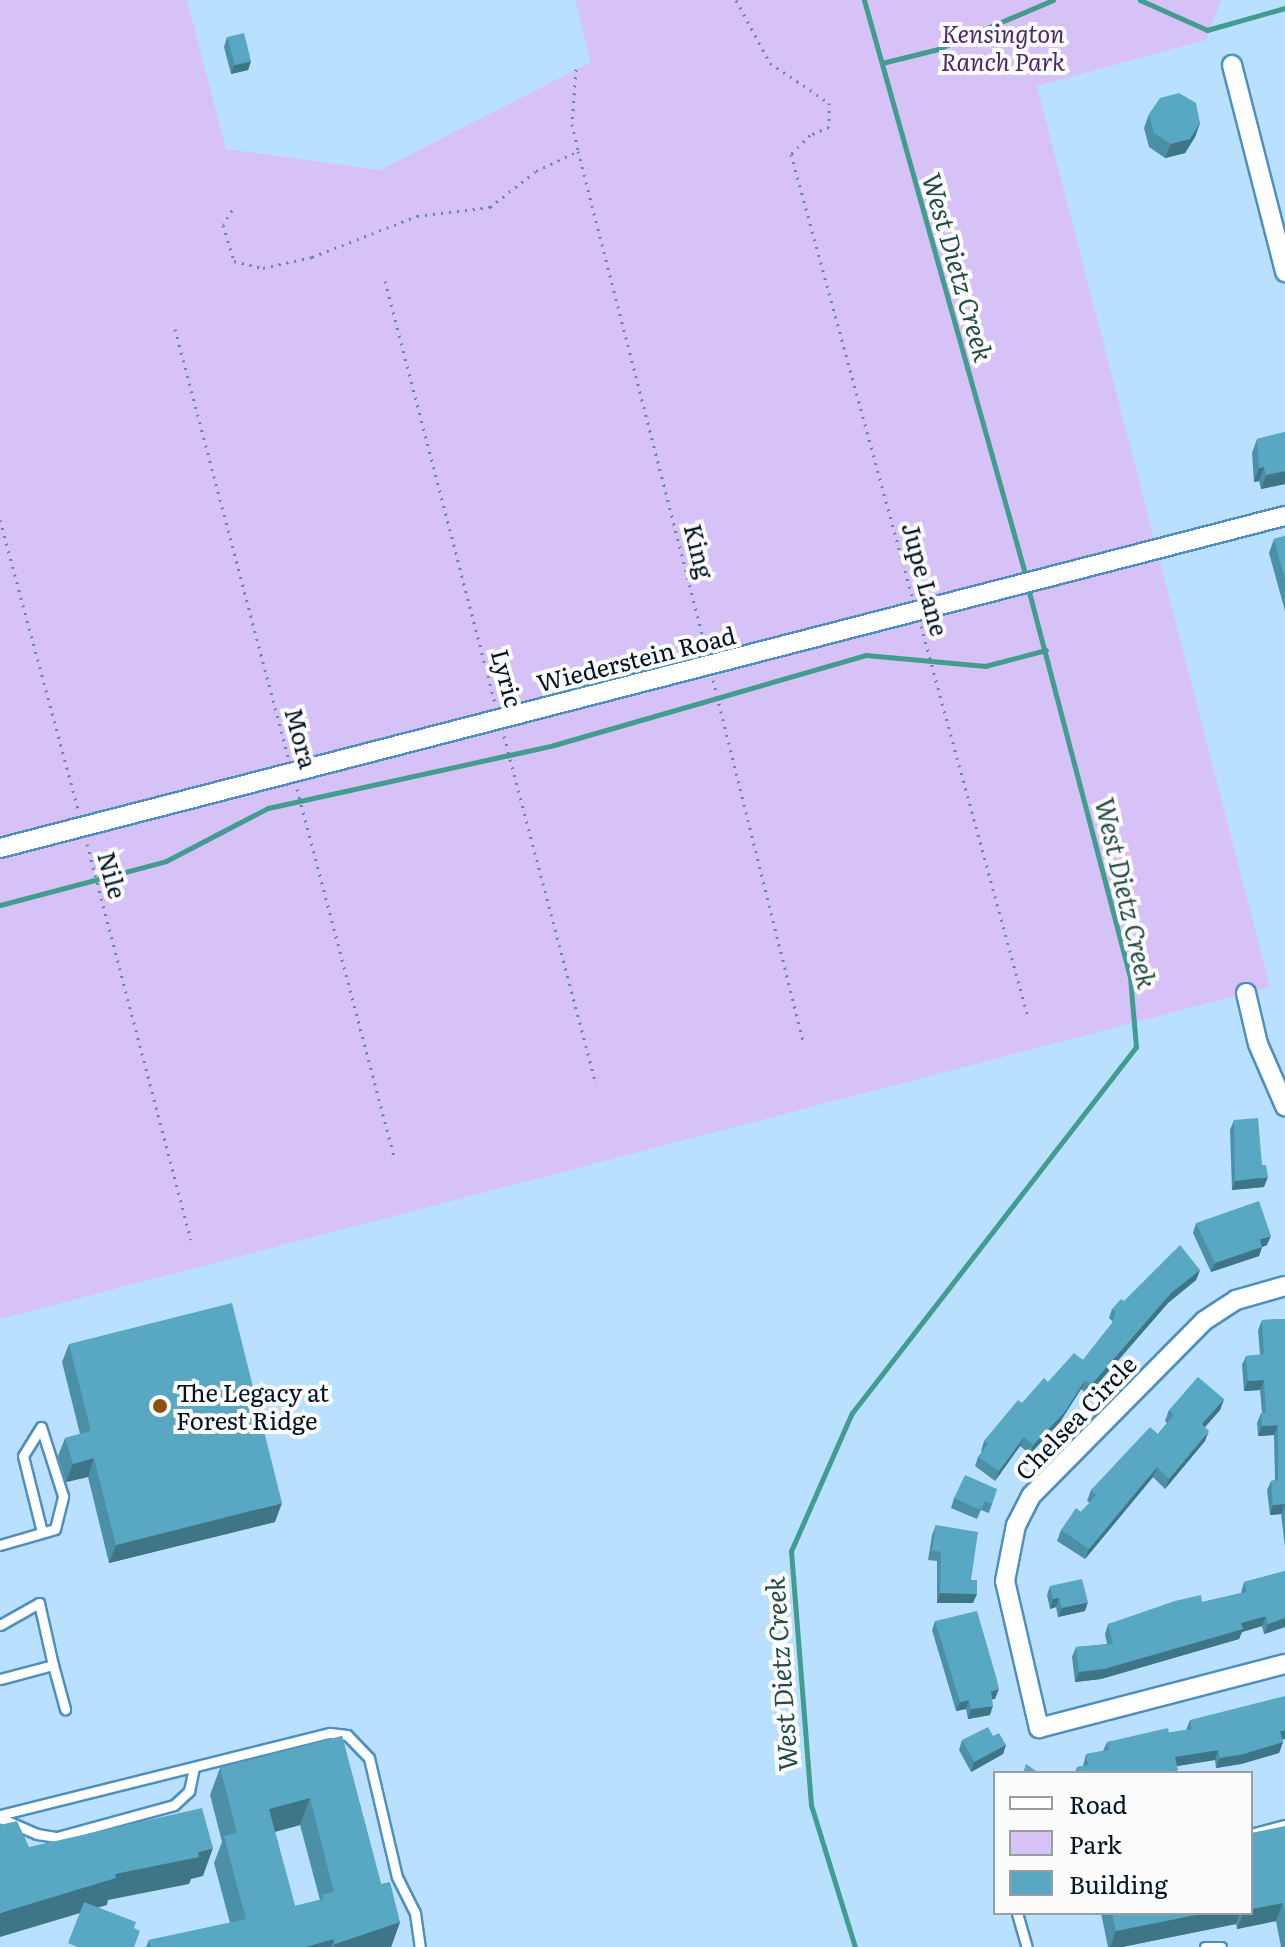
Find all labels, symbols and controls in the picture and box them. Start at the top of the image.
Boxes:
park label: Kensington Ranch Park [941,19,1065,75]
water label: West Dietz Creek [917,169,1001,365]
street label: Jupe Lane [897,519,955,639]
street label: King [679,521,721,581]
street label: Wiederstein Road [534,619,738,697]
street label: Lyric [486,646,530,710]
street label: Mora [280,704,324,772]
water label: West Dietz Creek [1090,795,1164,991]
street label: Nile [93,848,133,902]
street label: Chelsea Circle [1009,1349,1141,1485]
place label: The Legacy at Forest Ridge [176,1378,329,1434]
marker: The Legacy at Forest Ridge [151,1397,169,1415]
water label: West Dietz Creek [758,1576,802,1772]
legend [993,1771,1253,1915]
text: Road [1069,1786,1127,1821]
text: Park [1069,1826,1122,1861]
text: Building [1069,1866,1168,1901]

